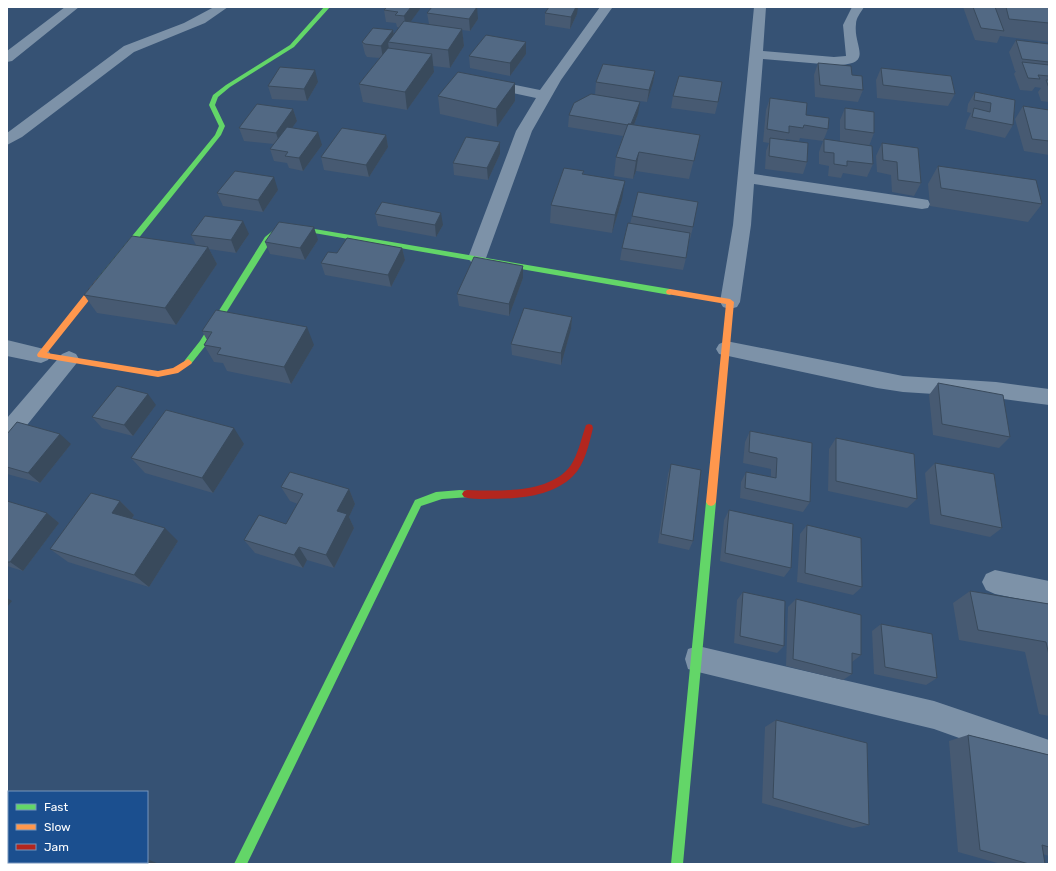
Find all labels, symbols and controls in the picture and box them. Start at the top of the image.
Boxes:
legend [8,791,148,863]
text: Fast [44,800,68,814]
text: Slow [44,820,71,834]
text: Jam [44,840,69,854]

